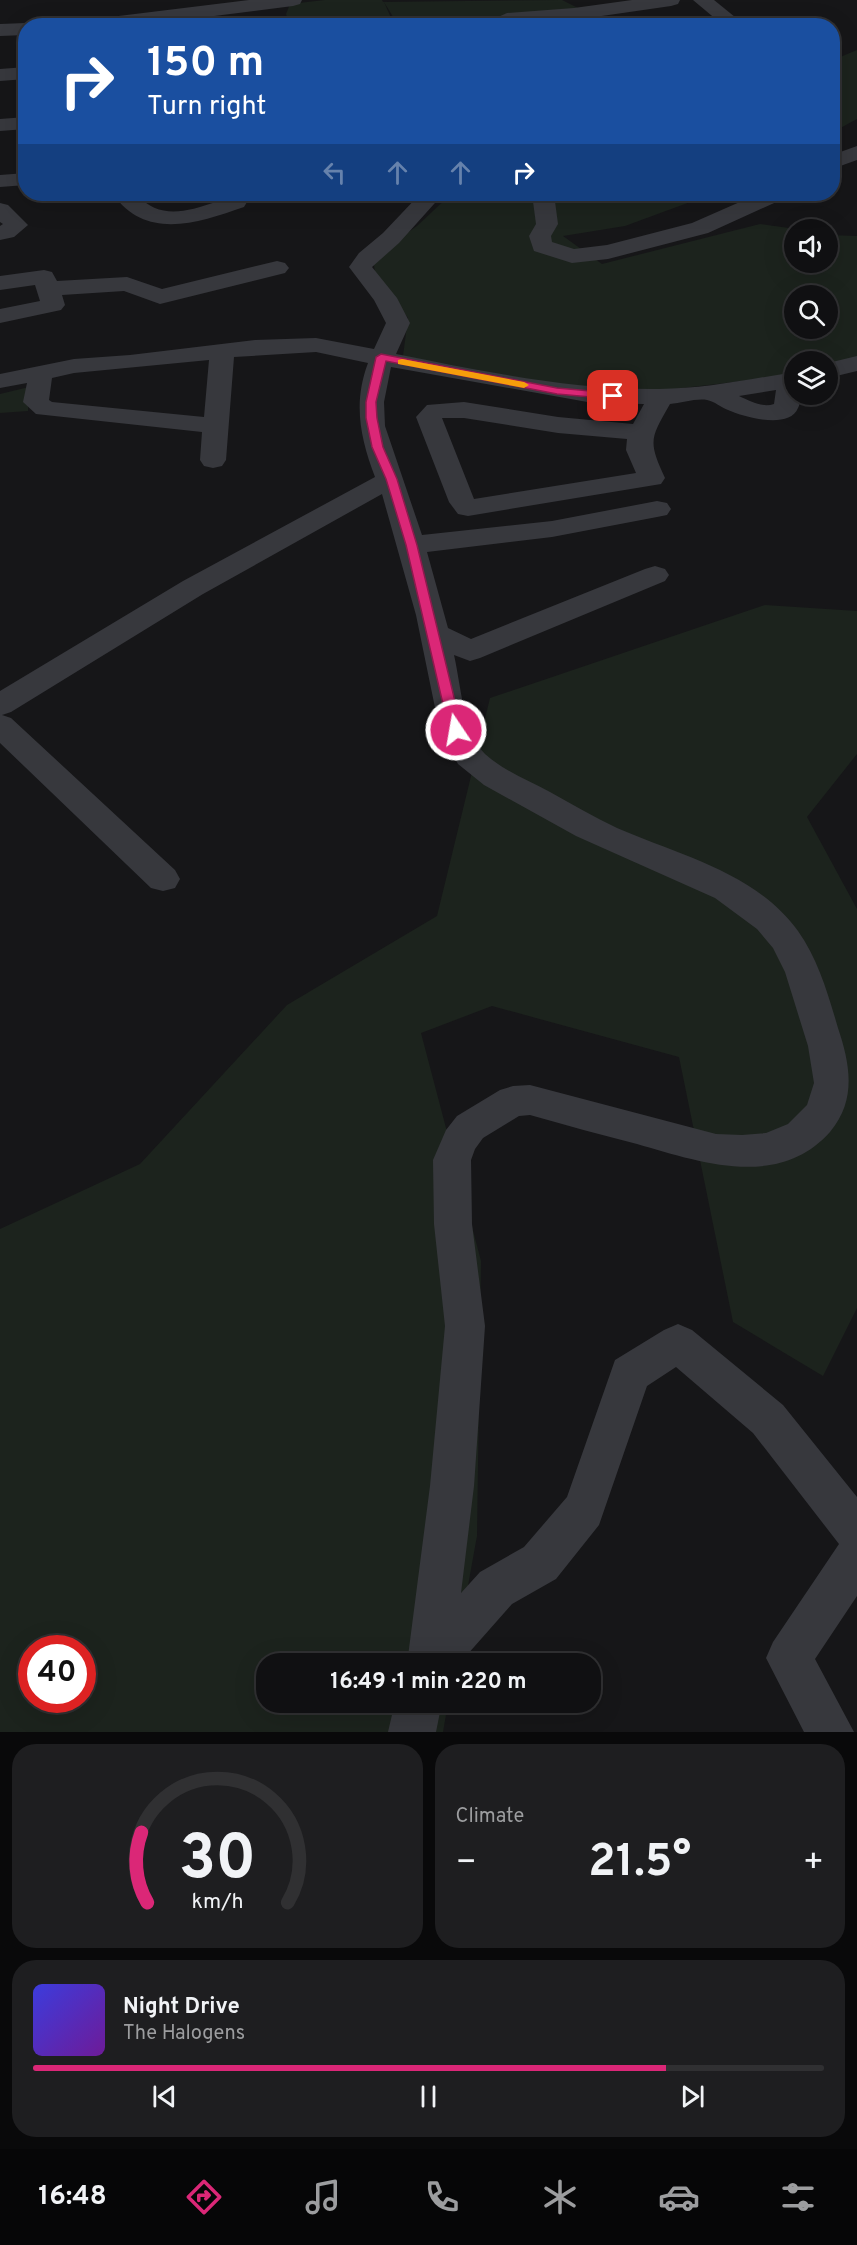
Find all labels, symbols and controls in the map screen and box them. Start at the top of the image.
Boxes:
text: 150 m [147,38,264,91]
icon: right [48,42,126,120]
text: Turn right [147,90,266,124]
icon: left [318,156,351,189]
icon: ahead [381,156,414,189]
icon: ahead [444,156,477,189]
icon: right [507,156,540,189]
map controls [784,219,838,405]
button: sound [784,219,838,273]
button: search [784,285,838,339]
button: layers [784,351,838,405]
pin [587,370,638,421]
icon: arrive [596,379,629,412]
position arrow [424,698,488,762]
speed limit sign: 40 [18,1635,96,1713]
text: 16:49 · 1 min · 220 m [330,1669,527,1696]
text: Climate [456,1804,524,1830]
text: 30 [179,1822,256,1901]
text: 21.5° [588,1835,691,1892]
text: − [456,1843,477,1885]
text: + [803,1843,824,1885]
text: km/h [191,1889,243,1916]
text: Night Drive [123,1994,240,2021]
text: The Halogens [123,2021,245,2047]
icon: previous [148,2080,181,2113]
icon: pause [412,2080,445,2113]
icon: next [676,2080,709,2113]
icon: directions [183,2176,225,2218]
icon: music [302,2176,344,2218]
icon: phone [421,2176,463,2218]
icon: climate [539,2176,581,2218]
icon: car [658,2176,700,2218]
icon: filters [777,2176,819,2218]
text: 16:48 [38,2180,107,2214]

